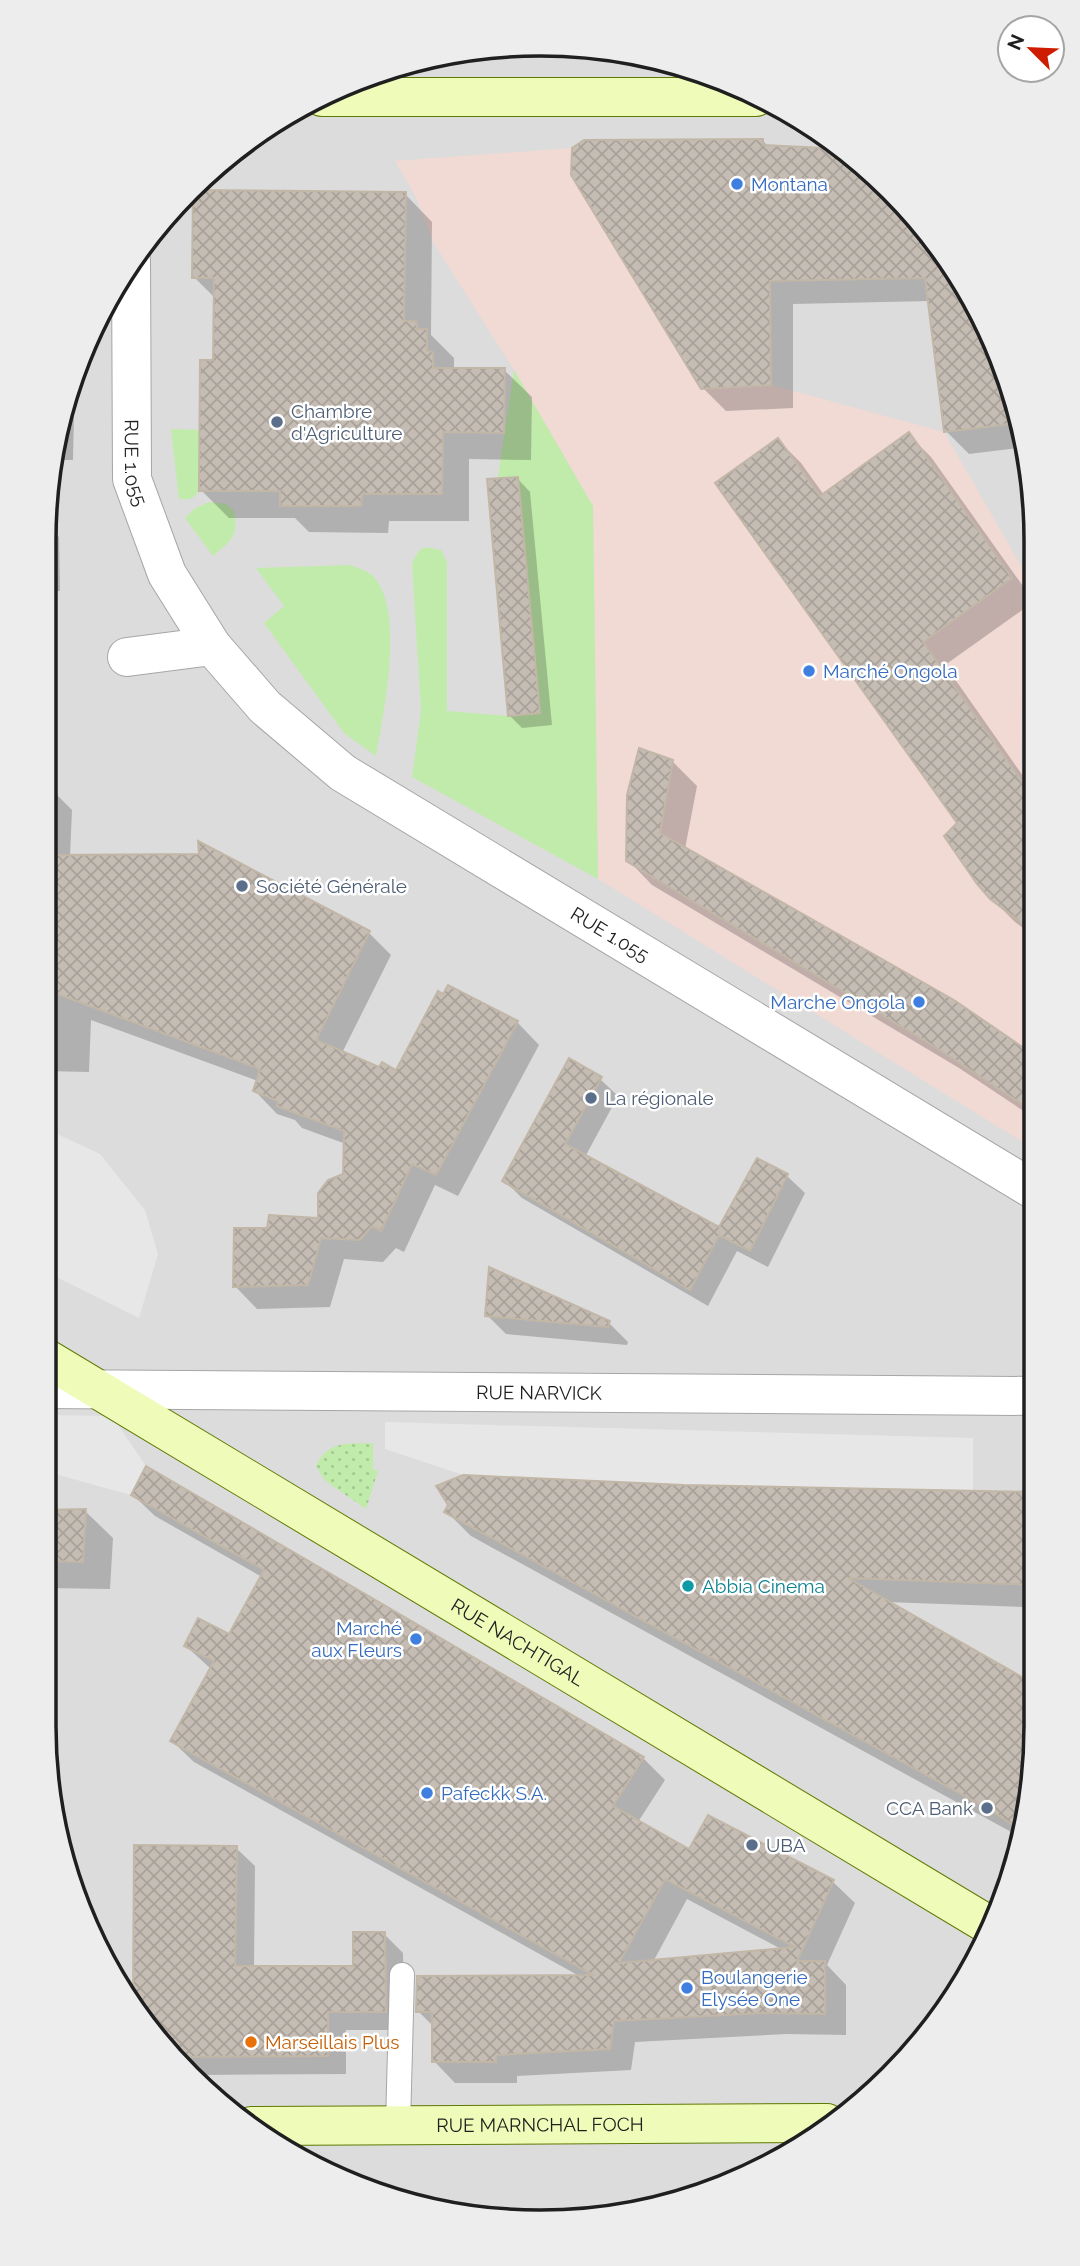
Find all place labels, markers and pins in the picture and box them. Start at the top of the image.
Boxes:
place label: Montana [751,173,828,195]
marker: Montana [729,176,745,192]
place label: Chambre d'Agriculture [291,400,403,444]
marker: Chambre d'Agriculture [269,414,285,430]
place label: Marché Ongola [823,660,958,682]
marker: Marché Ongola [801,663,817,679]
place label: Société Générale [256,875,407,897]
marker: Société Générale [234,878,250,894]
place label: Marche Ongola [770,991,905,1013]
marker: Marche Ongola [911,994,927,1010]
place label: La régionale [605,1087,714,1109]
marker: La régionale [583,1090,599,1106]
place label: Abbia Cinema [702,1575,825,1597]
marker: Abbia Cinema [680,1578,696,1594]
place label: Marché aux Fleurs [311,1617,402,1661]
marker: Marché aux Fleurs [408,1631,424,1647]
place label: Pafeckk S.A. [441,1782,547,1804]
marker: Pafeckk S.A. [419,1785,435,1801]
place label: CCA Bank [886,1797,973,1819]
marker: CCA Bank [979,1800,995,1816]
place label: UBA [766,1834,806,1856]
marker: UBA [744,1837,760,1853]
place label: Boulangerie Elysée One [701,1966,808,2010]
marker: Boulangerie Elysée One [679,1980,695,1996]
place label: Marseillais Plus [265,2031,399,2053]
marker: Marseillais Plus [243,2034,259,2050]

